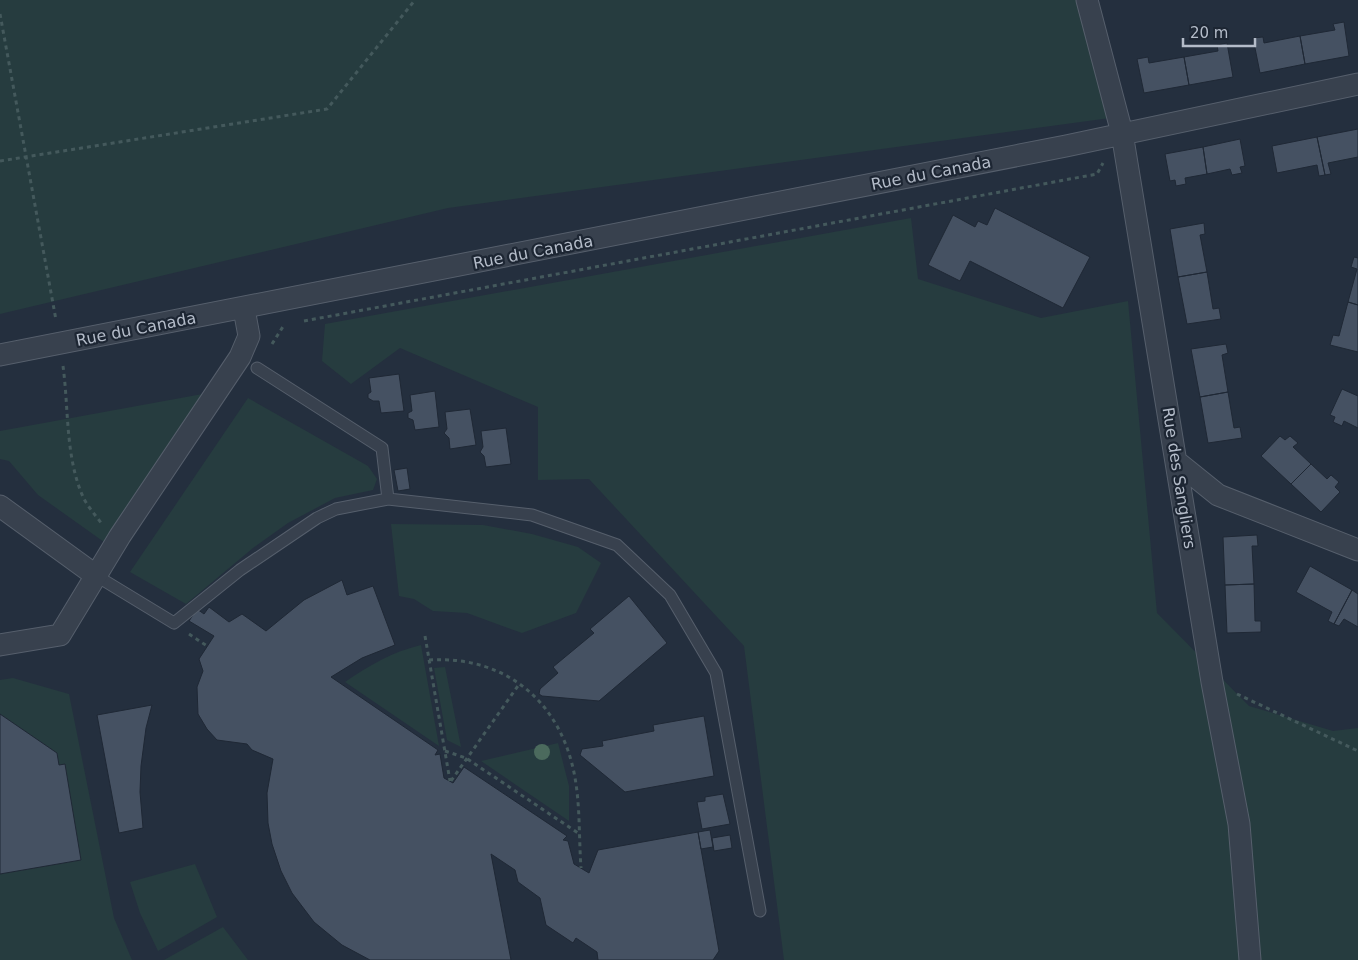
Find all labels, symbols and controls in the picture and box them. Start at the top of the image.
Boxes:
scale bar [1183,15,1256,47]
text: 20 m [1190,24,1228,42]
street label: Rue du Canada [869,152,993,194]
street label: Rue du Canada [471,231,595,273]
street label: Rue du Canada [74,308,198,350]
street label: Rue des Sangliers [1158,406,1200,550]

